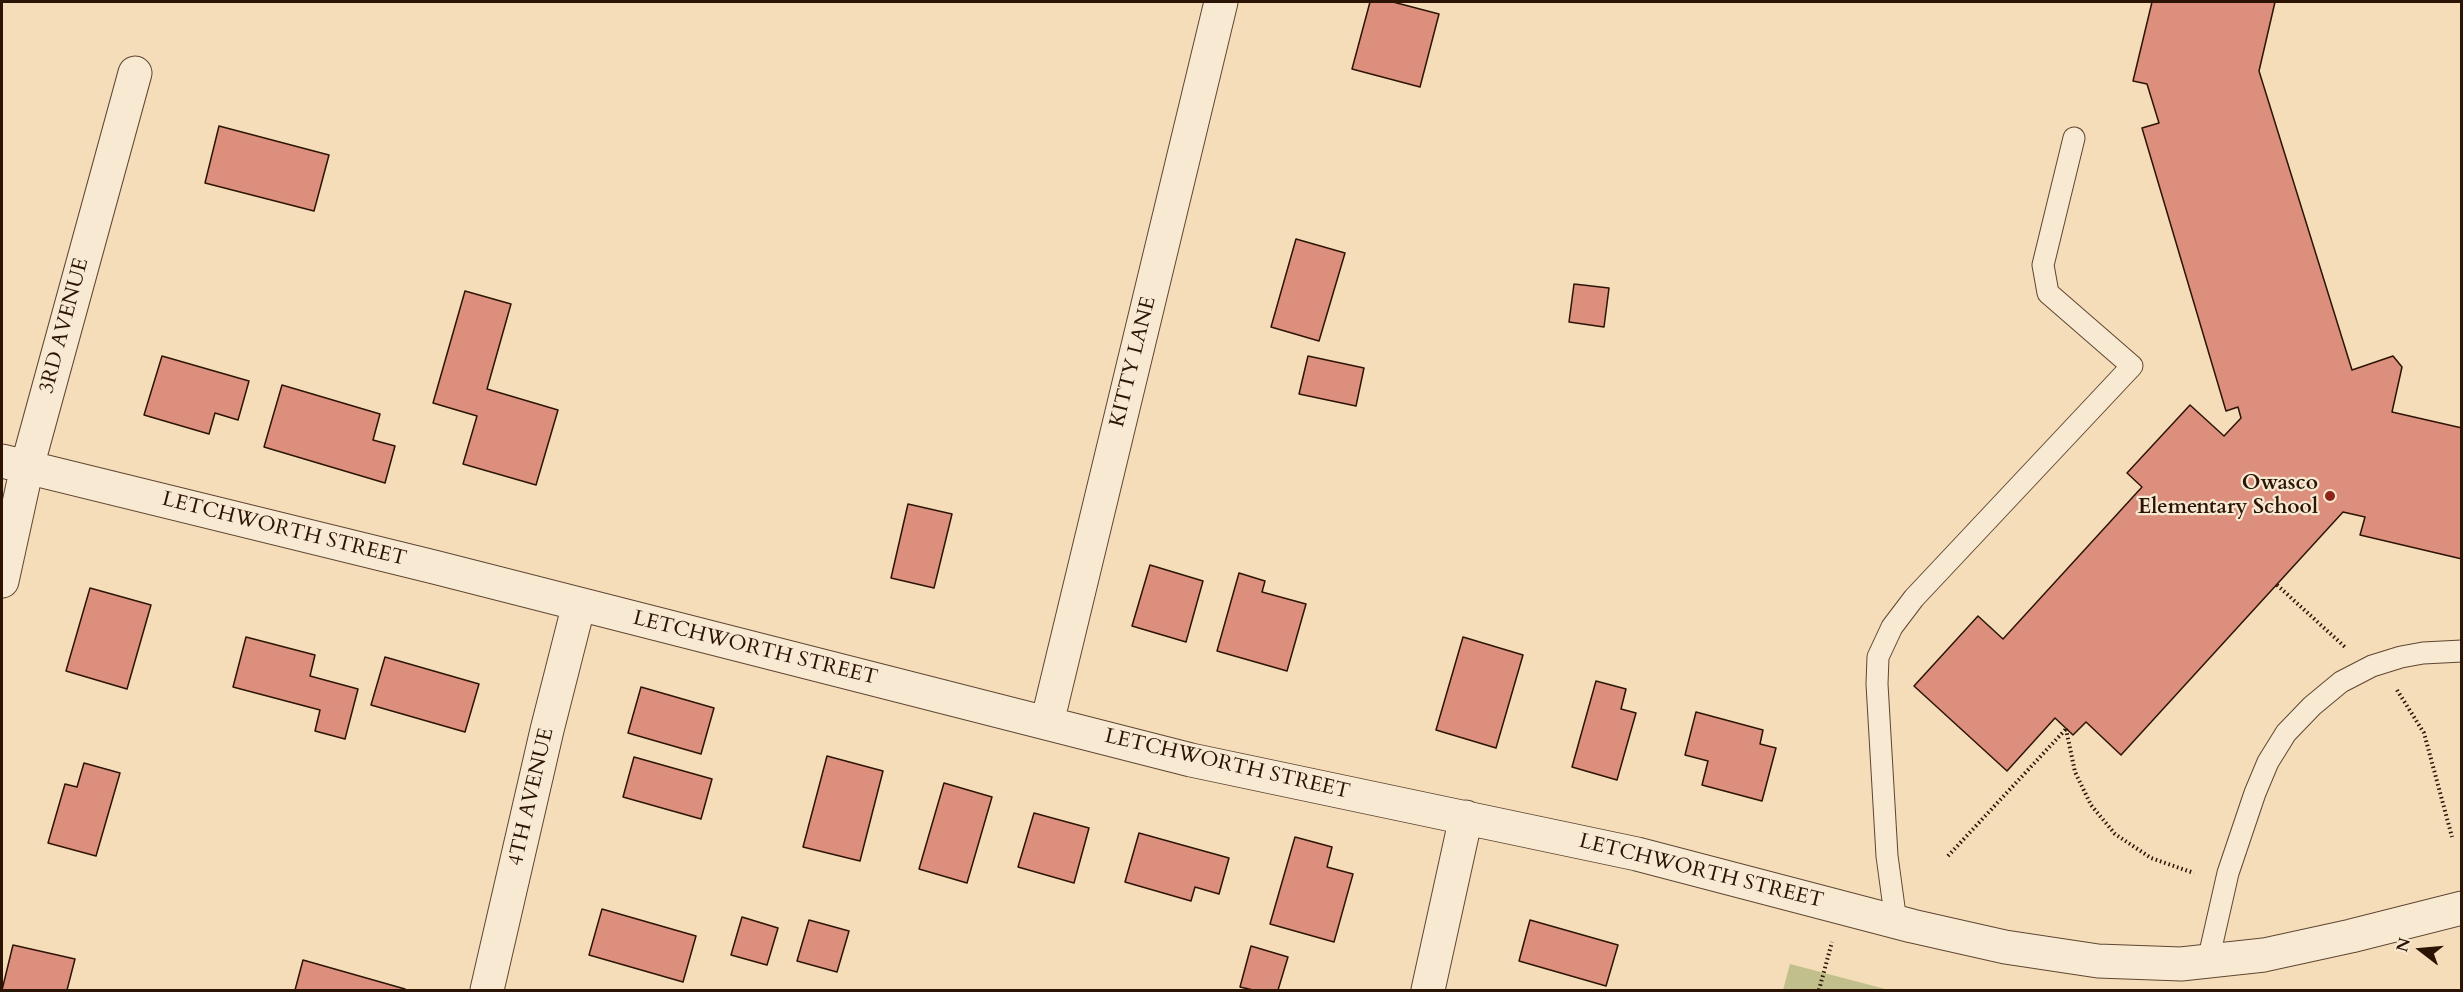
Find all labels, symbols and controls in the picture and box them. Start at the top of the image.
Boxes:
street label: 3RD AVENUE [35,255,95,397]
street label: KITTY LANE [1106,294,1162,430]
place label: Owasco Elementary School [2138,471,2318,521]
street label: LETCHWORTH STREET [159,487,409,573]
marker: Owasco Elementary School [2323,489,2337,503]
street label: LETCHWORTH STREET [630,606,880,692]
street label: LETCHWORTH STREET [1102,724,1352,806]
street label: 4TH AVENUE [504,726,560,868]
street label: LETCHWORTH STREET [1576,829,1826,915]
north arrow [2391,920,2451,980]
text: N [2391,935,2416,955]

